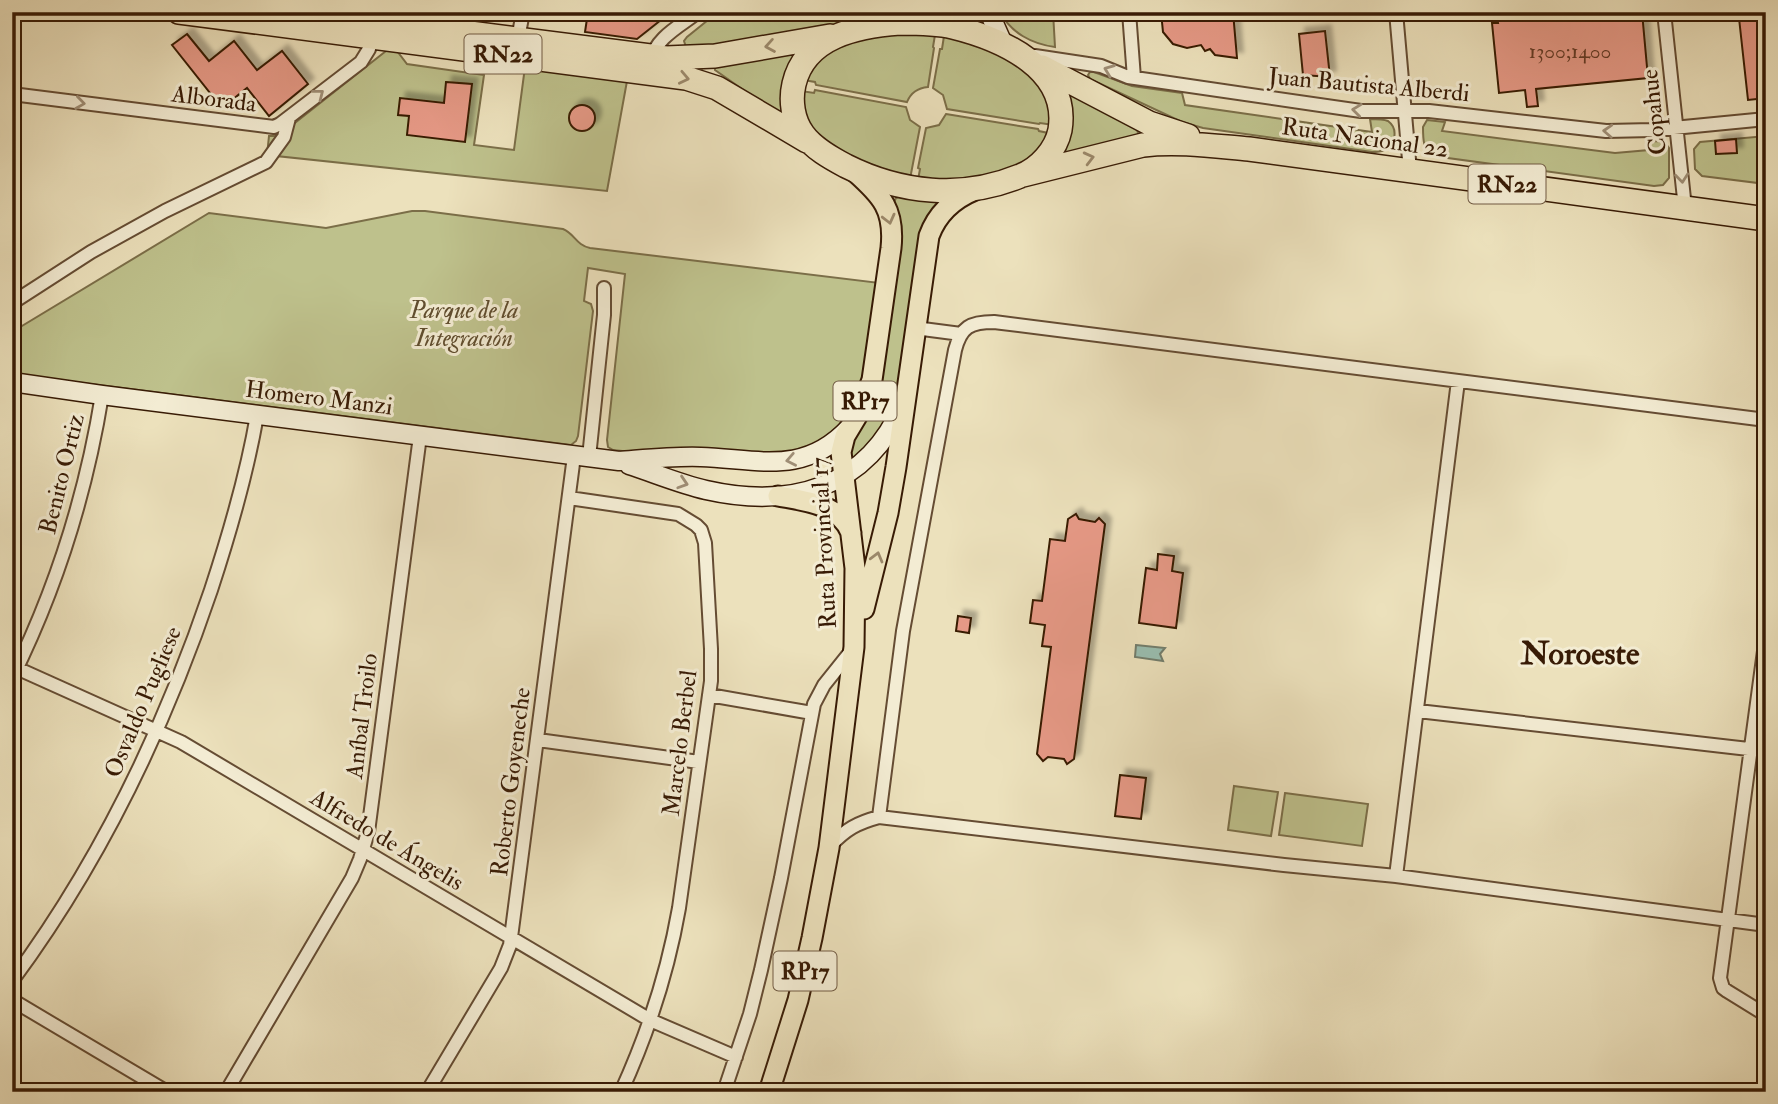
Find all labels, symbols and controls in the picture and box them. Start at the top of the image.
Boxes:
road number: RN22 [464,34,542,74]
one-way arrow [764,38,776,53]
house number: 1300;1400 [1529,38,1611,65]
street label: Juan Bautista Alberdi [1266,61,1471,109]
one-way arrow [1104,64,1116,78]
street label: Copahue [1634,68,1674,156]
one-way arrow [678,70,690,85]
street label: Alborada [169,78,259,120]
one-way arrow [312,90,324,103]
one-way arrow [74,95,86,110]
one-way arrow [1352,102,1363,117]
street label: Ruta Nacional 22 [1280,111,1450,165]
one-way arrow [1602,124,1613,139]
one-way arrow [1083,152,1095,166]
road number: RN22 [1468,164,1546,204]
one-way arrow [1674,172,1689,183]
one-way arrow [881,213,896,225]
park label: Parque de la Integración [409,295,518,354]
street label: Homero Manzi [244,374,394,422]
road number: RP17 [834,382,896,420]
street label: Benito Ortiz [32,410,92,537]
one-way arrow [785,451,797,466]
street label: Ruta Provincial 17 [804,456,844,630]
one-way arrow [677,475,689,489]
one-way arrow [869,551,883,563]
street label: Osvaldo Pugliese [97,622,189,782]
district label: Noroeste [1520,634,1640,674]
street label: Aníbal Troilo [339,651,385,782]
street label: Marcelo Berbel [656,668,704,818]
street label: Roberto Goyeneche [484,686,538,878]
street label: Alfredo de Ángelis [304,781,470,898]
road number: RP17 [774,952,836,990]

